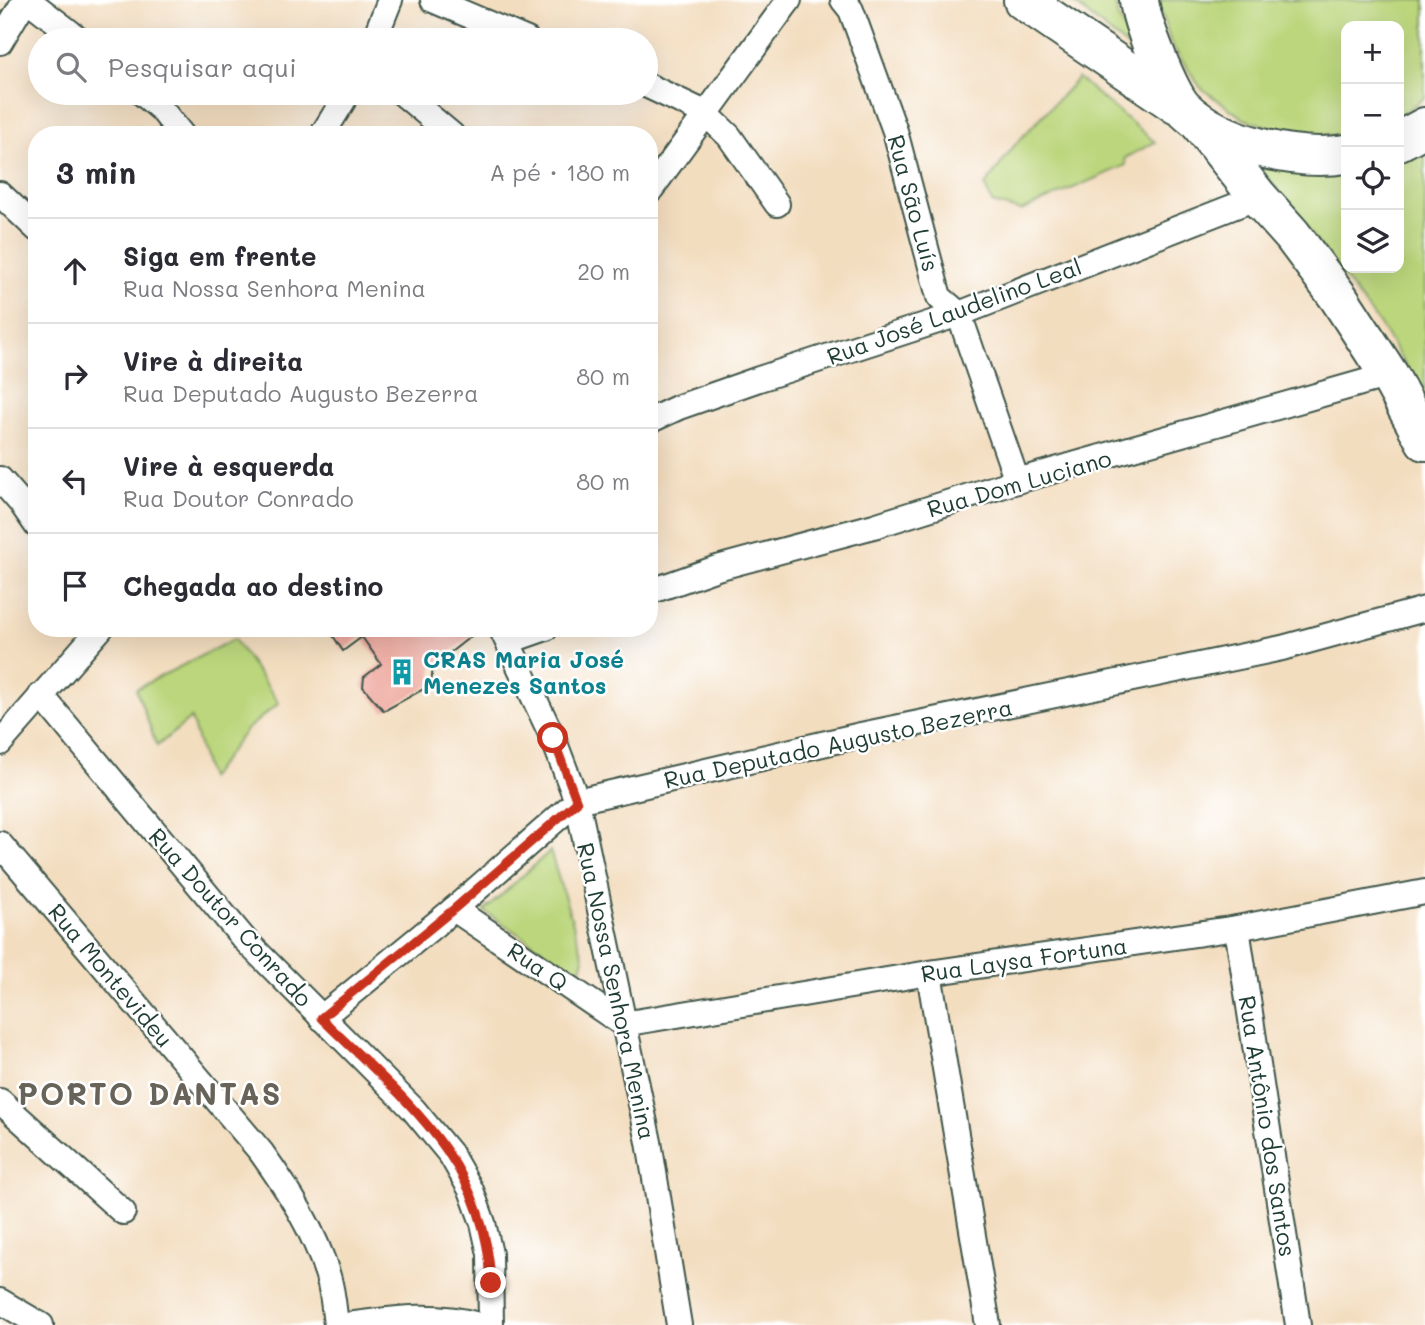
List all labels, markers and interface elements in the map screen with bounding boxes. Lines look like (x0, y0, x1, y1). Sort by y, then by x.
map controls (1341, 21, 1404, 273)
button: + (1341, 21, 1404, 84)
search box (28, 28, 658, 105)
icon: search (52, 48, 90, 86)
text: Pesquisar aqui (108, 50, 297, 84)
button: − (1341, 84, 1404, 147)
street label: Rua São Luís (881, 131, 947, 275)
button: locate (1341, 147, 1404, 210)
text: 3 min (56, 152, 136, 192)
text: A pé · 180 m (489, 157, 630, 187)
button: layers (1341, 210, 1404, 273)
text: Siga em frente (123, 239, 317, 273)
street label: Rua José Laudelino Leal (823, 251, 1085, 371)
icon: ahead (56, 252, 94, 290)
text: 20 m (577, 256, 630, 286)
text: Rua Nossa Senhora Menina (123, 273, 426, 303)
text: Vire à direita (123, 344, 303, 378)
icon: right (56, 357, 94, 395)
text: 80 m (576, 361, 630, 391)
text: Rua Deputado Augusto Bezerra (123, 378, 479, 408)
street label: Rua Dom Luciano (923, 442, 1115, 524)
text: Vire à esquerda (123, 449, 334, 483)
icon: left (56, 462, 94, 500)
text: 80 m (576, 466, 630, 496)
text: Rua Doutor Conrado (123, 483, 354, 513)
icon: arrive (56, 567, 94, 605)
text: Chegada ao destino (123, 569, 383, 603)
place label: CRAS Maria José Menezes Santos (423, 644, 624, 700)
building icon: CRAS Maria José Menezes Santos (387, 657, 417, 687)
street label: Rua Deputado Augusto Bezerra (661, 691, 1015, 795)
route start (537, 722, 568, 753)
street label: Rua Doutor Conrado (143, 821, 319, 1013)
street label: Rua Nossa Senhora Menina (571, 840, 663, 1142)
street label: Rua Montevideu (42, 897, 180, 1053)
street label: Rua Laysa Fortuna (919, 930, 1129, 988)
street label: Rua Q (502, 935, 574, 997)
street label: Rua Antônio dos Santos (1233, 993, 1303, 1259)
district label: PORTO DANTAS (17, 1073, 283, 1113)
route end (475, 1267, 506, 1298)

